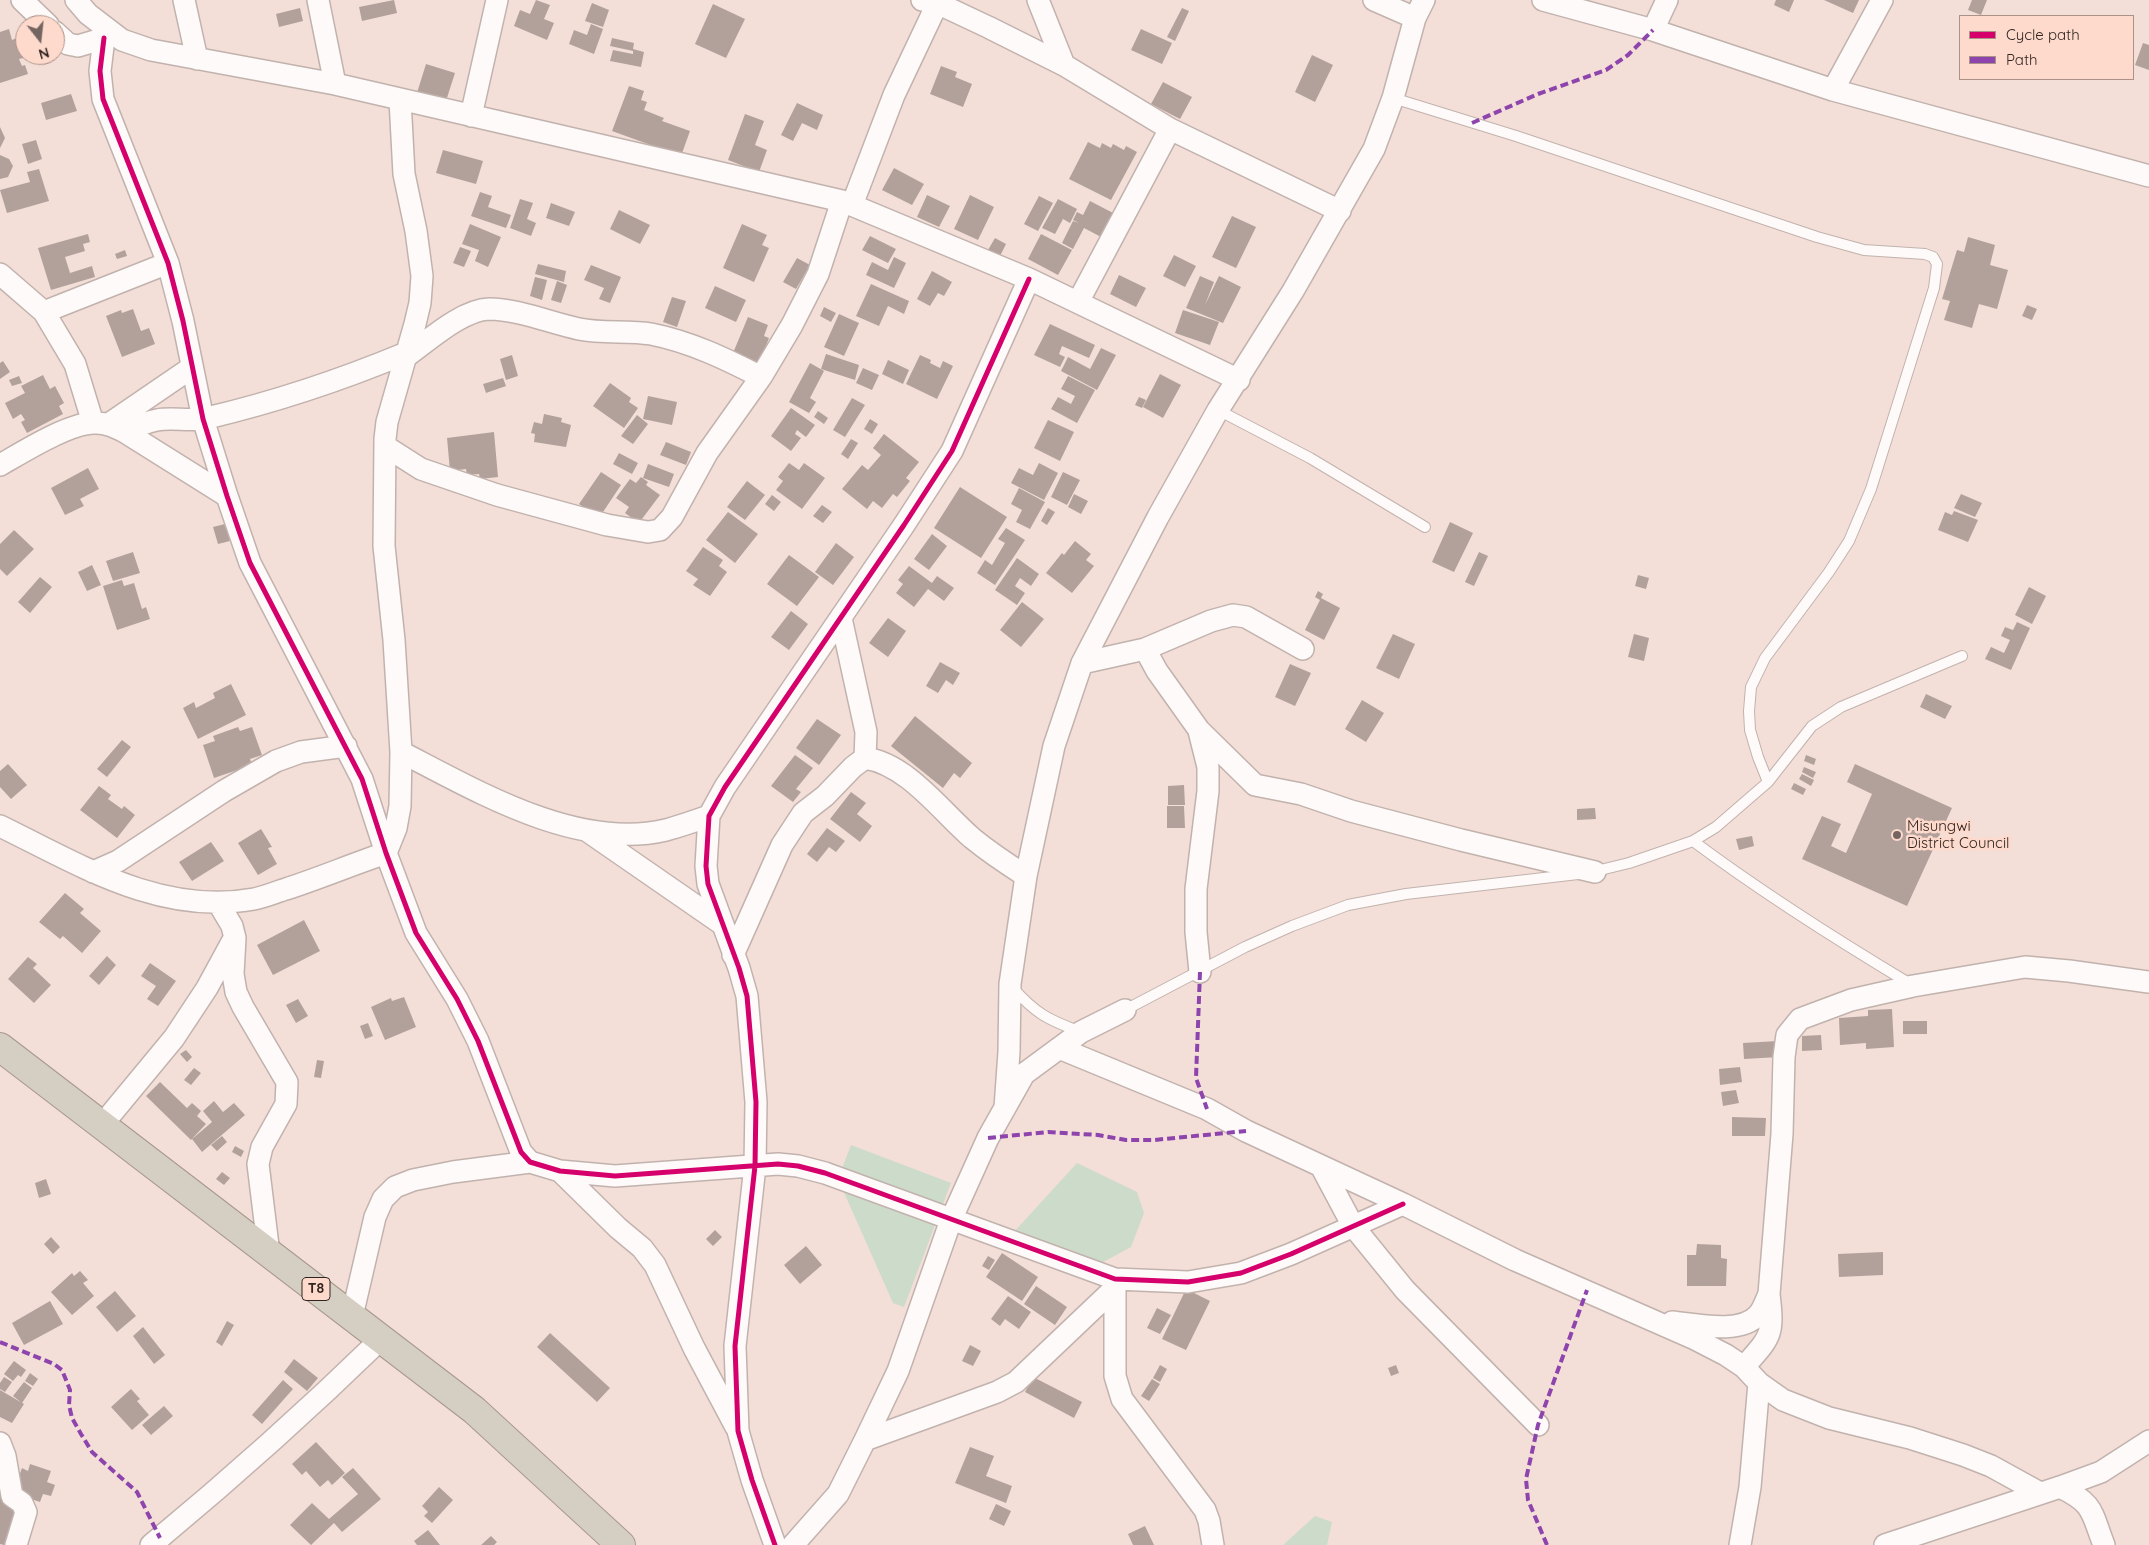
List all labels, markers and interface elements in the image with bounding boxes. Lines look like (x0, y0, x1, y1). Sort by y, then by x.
north arrow (15, 15, 65, 65)
legend (1959, 15, 2134, 80)
text: Cycle path (2006, 25, 2080, 44)
text: N (36, 43, 51, 64)
text: Path (2006, 50, 2038, 69)
place label: Misungwi District Council (1907, 817, 2010, 852)
marker: Misungwi District Council (1891, 829, 1903, 841)
road number: T8 (302, 1278, 330, 1300)

